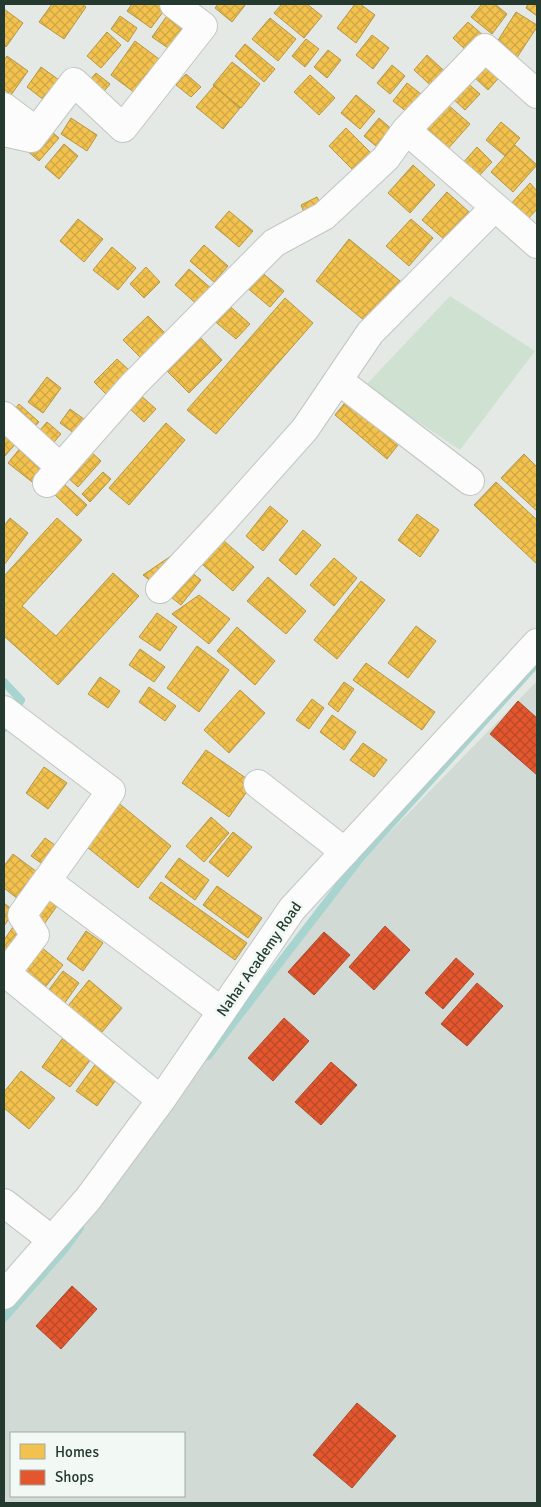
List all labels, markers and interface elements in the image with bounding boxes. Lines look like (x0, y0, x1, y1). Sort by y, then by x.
street label: Nahar Academy Road (213, 898, 305, 1020)
legend (10, 1432, 185, 1497)
text: Homes (55, 1443, 99, 1461)
text: Shops (55, 1468, 94, 1486)

